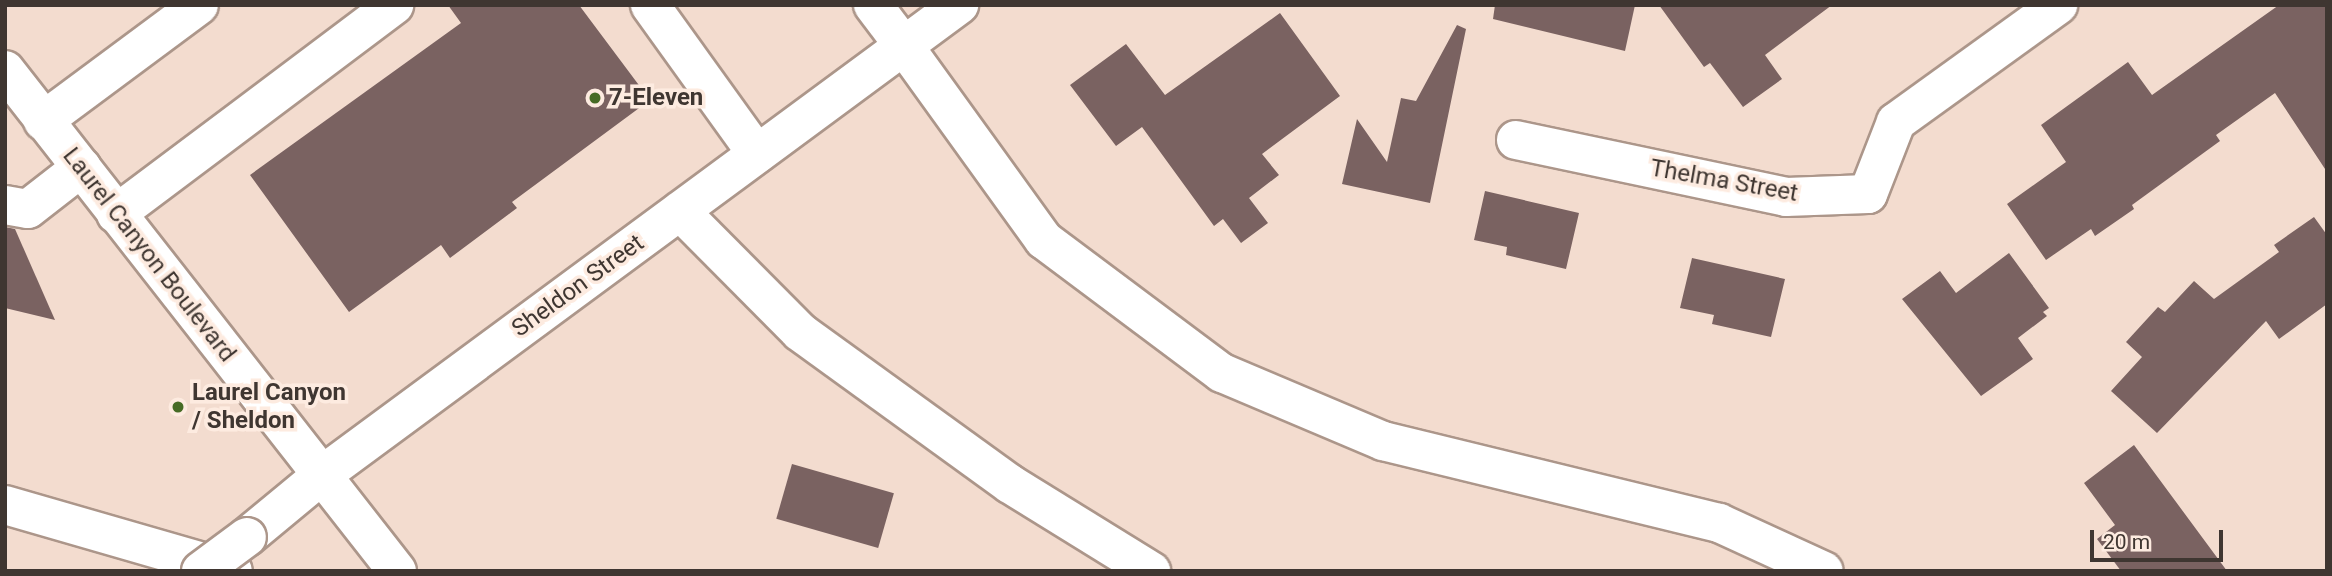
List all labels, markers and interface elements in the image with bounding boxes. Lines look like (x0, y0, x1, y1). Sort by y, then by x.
place label: 7-Eleven (609, 84, 703, 112)
marker: 7-Eleven (587, 90, 603, 106)
street label: Laurel Canyon Boulevard (56, 142, 242, 368)
street label: Thelma Street (1648, 154, 1800, 208)
street label: Sheldon Street (507, 229, 649, 343)
place label: Laurel Canyon / Sheldon (192, 379, 346, 435)
marker: Laurel Canyon / Sheldon (170, 399, 186, 415)
scale bar (2094, 516, 2227, 560)
text: 20 m (2103, 530, 2150, 554)

